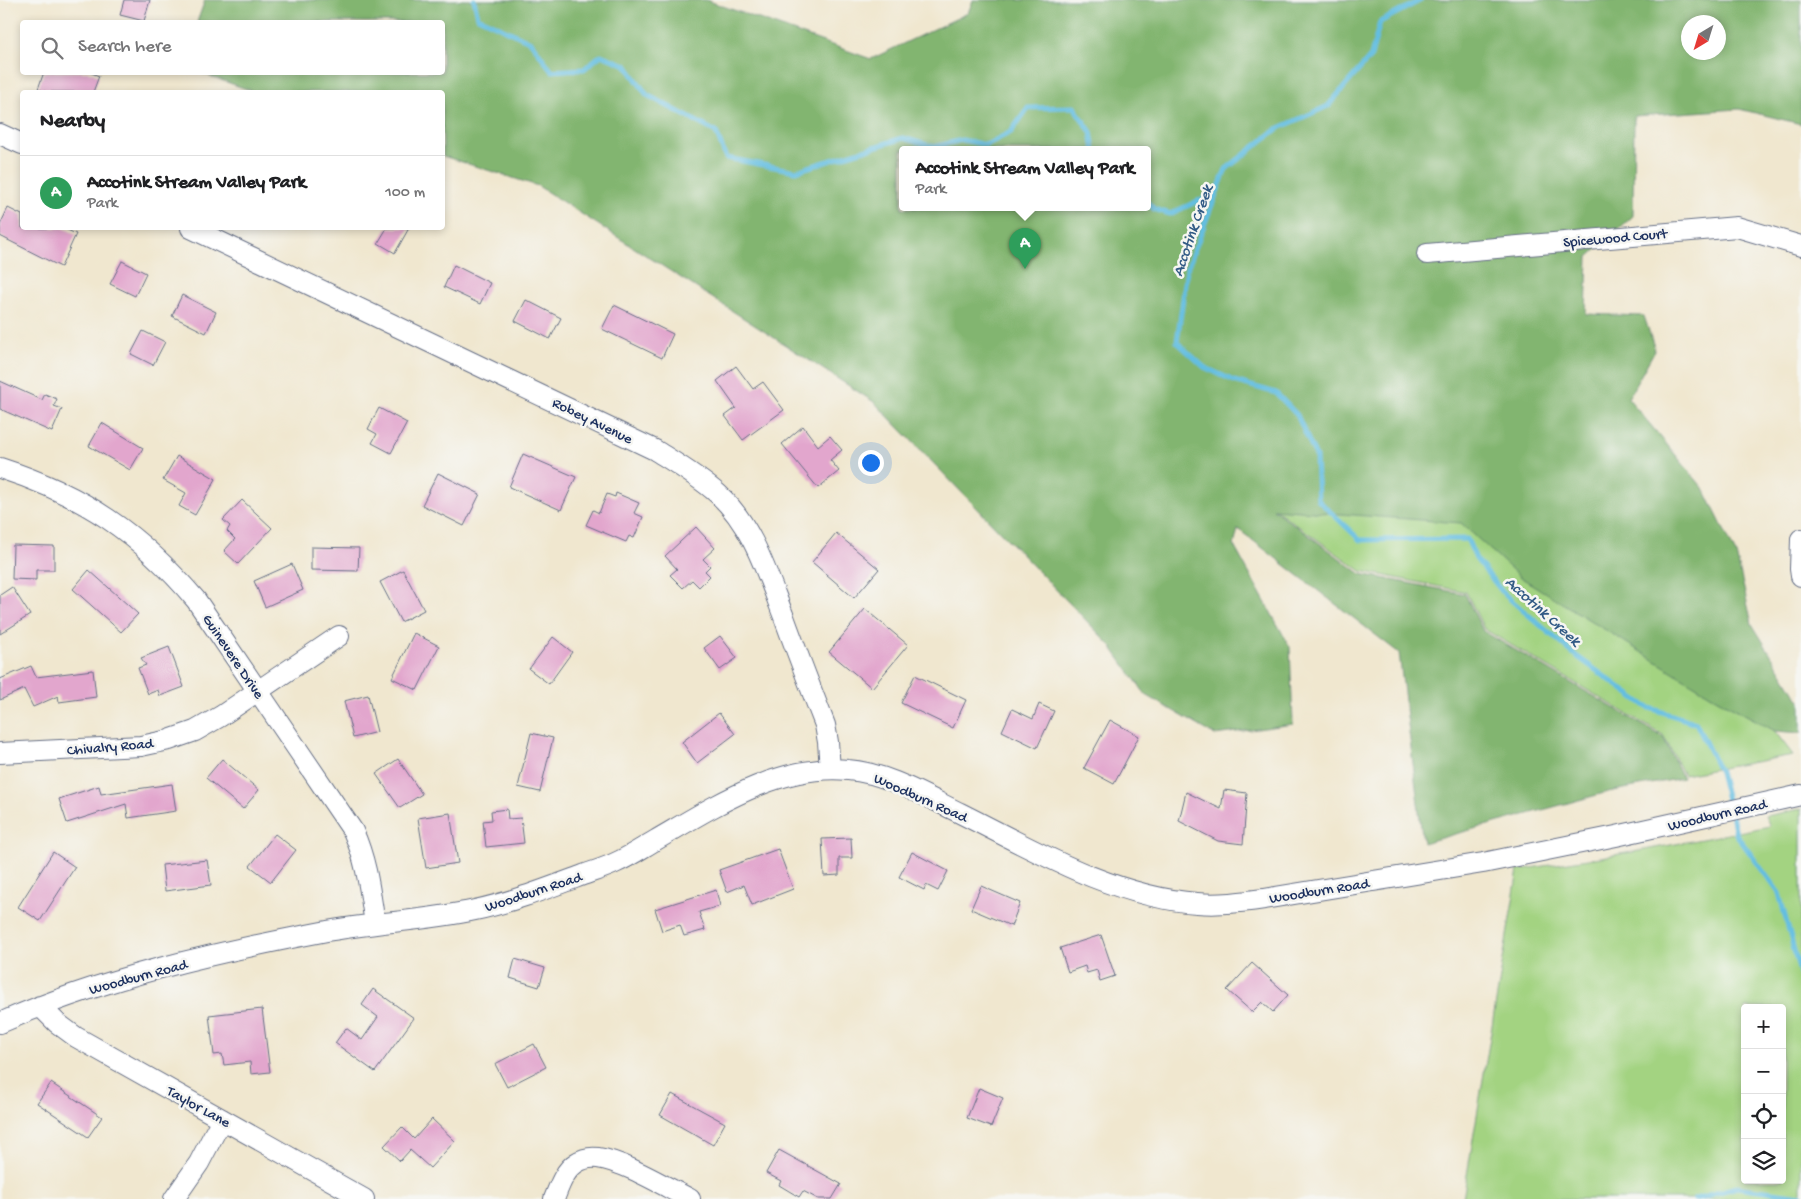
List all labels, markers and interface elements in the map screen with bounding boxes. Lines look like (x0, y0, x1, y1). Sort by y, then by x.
north arrow (1681, 15, 1726, 60)
search box (20, 20, 445, 75)
icon: search (38, 34, 66, 62)
text: Search here (78, 36, 172, 59)
text: Nearby (40, 110, 105, 135)
popup (899, 146, 1151, 211)
text: Accotink Stream Valley Park (916, 158, 1134, 181)
text: Accotink Stream Valley Park (87, 172, 306, 195)
text: Park (916, 181, 946, 200)
water label: Accotink Creek (1170, 181, 1219, 279)
text: A (51, 184, 61, 203)
text: 100 m (385, 184, 425, 203)
text: Park (87, 195, 118, 214)
street label: Spicewood Court (1562, 225, 1670, 253)
pin: A (1009, 228, 1041, 269)
street label: Robey Avenue (549, 395, 636, 449)
your location (858, 450, 884, 476)
water label: Accotink Creek (1500, 574, 1585, 653)
street label: Guinevere Drive (197, 611, 267, 703)
street label: Chivalry Road (66, 735, 155, 761)
street label: Woodburn Road (870, 770, 971, 828)
street label: Woodburn Road (1666, 796, 1770, 836)
street label: Woodburn Road (483, 868, 585, 917)
street label: Woodburn Road (1268, 875, 1372, 909)
street label: Woodburn Road (87, 956, 191, 1000)
map controls (1741, 1004, 1786, 1184)
button: + (1741, 1004, 1786, 1049)
button: − (1741, 1049, 1786, 1094)
street label: Taylor Lane (162, 1082, 233, 1133)
button: locate (1741, 1094, 1786, 1139)
button: layers (1741, 1139, 1786, 1184)

